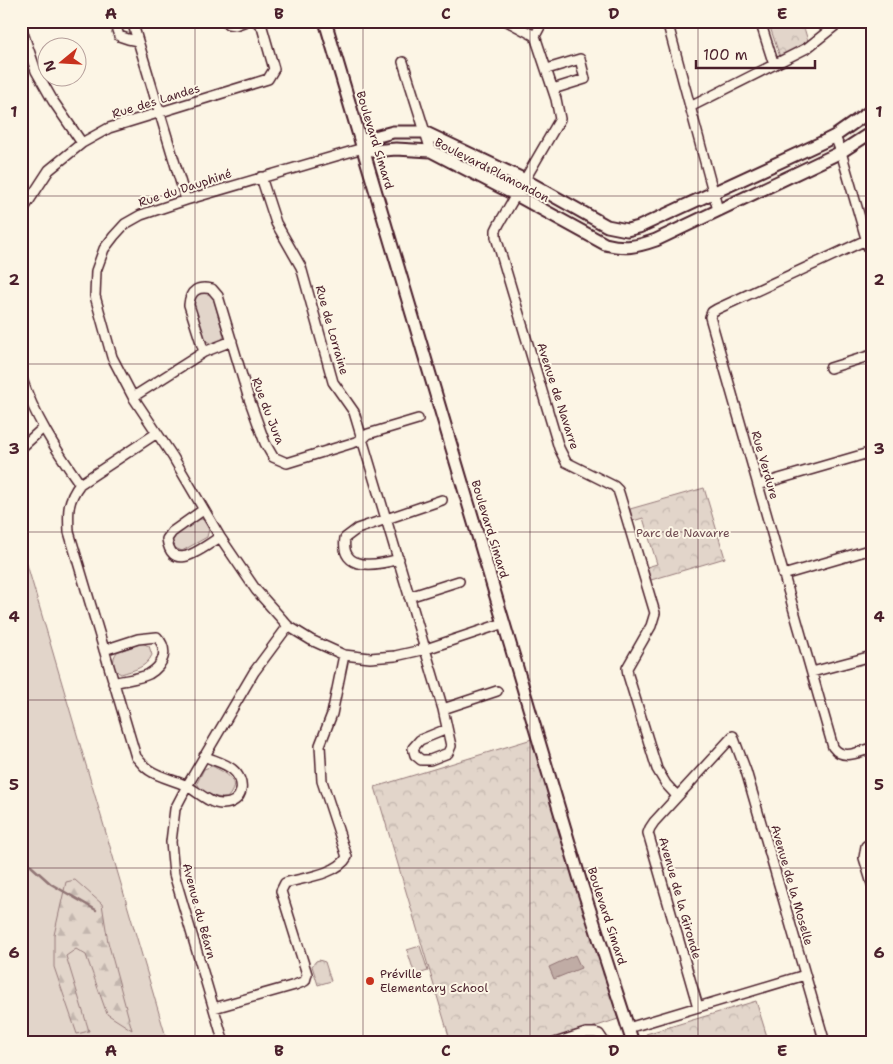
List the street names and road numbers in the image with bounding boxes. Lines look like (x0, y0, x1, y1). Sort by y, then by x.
street label: Rue des Landes (110, 80, 202, 122)
street label: Boulevard Simard (352, 89, 398, 191)
street label: Boulevard Plamondon (432, 134, 552, 206)
street label: Rue du Dauphiné (136, 165, 234, 211)
street label: Rue de Lorraine (312, 283, 352, 377)
street label: Avenue de Navarre (533, 341, 583, 452)
street label: Rue du Jura (248, 375, 288, 447)
street label: Rue Verdure (748, 429, 782, 501)
street label: Boulevard Simard (467, 478, 513, 580)
street label: Avenue de la Moselle (767, 823, 817, 947)
street label: Avenue de la Gironde (655, 835, 705, 961)
street label: Avenue du Béarn (179, 861, 219, 961)
street label: Boulevard Simard (584, 865, 630, 967)

